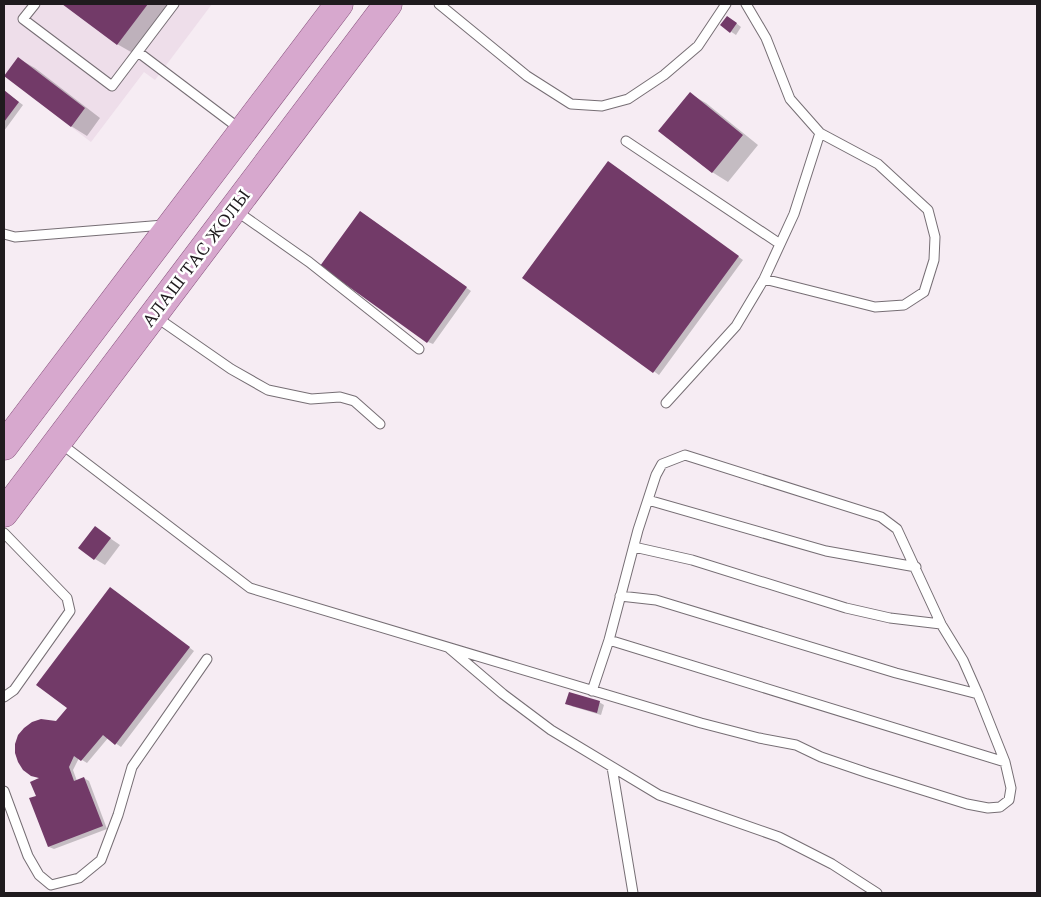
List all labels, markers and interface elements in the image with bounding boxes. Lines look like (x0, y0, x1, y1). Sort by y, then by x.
street label: АЛАШ ТАС ЖОЛЫ (135, 183, 258, 333)

